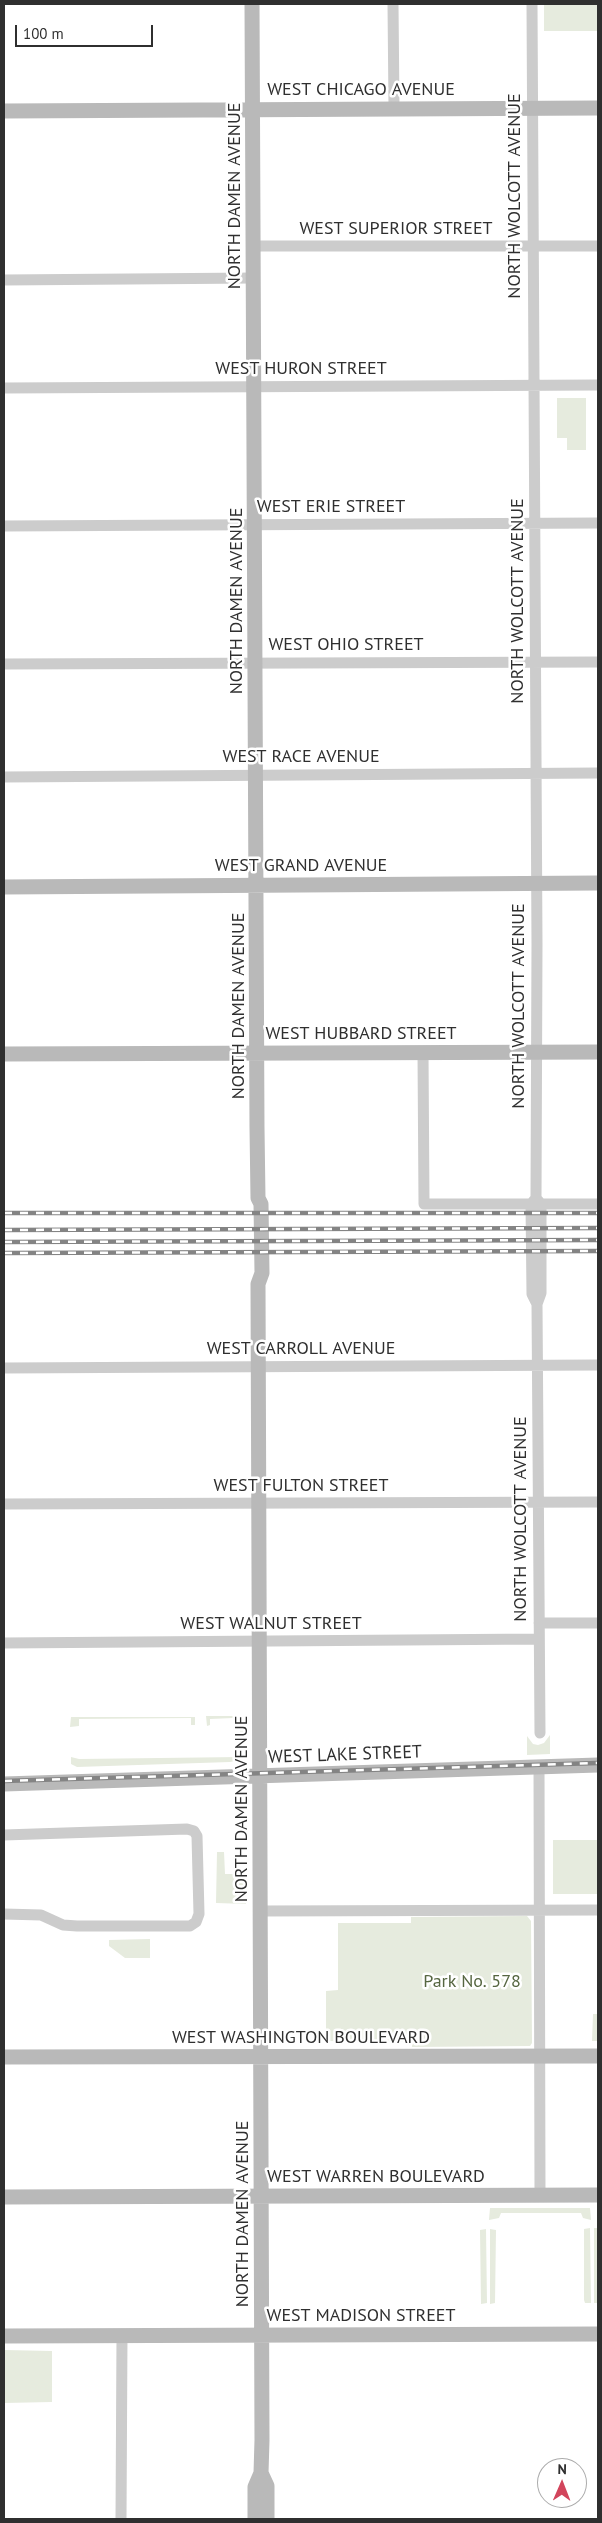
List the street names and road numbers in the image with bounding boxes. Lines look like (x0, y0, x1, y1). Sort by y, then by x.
street label: WEST CHICAGO AVENUE (267, 79, 455, 101)
street label: NORTH WOLCOTT AVENUE (504, 93, 526, 299)
street label: NORTH DAMEN AVENUE (224, 103, 246, 289)
street label: WEST SUPERIOR STREET (299, 218, 493, 240)
street label: WEST HURON STREET (215, 358, 387, 380)
street label: WEST ERIE STREET (257, 496, 405, 518)
street label: NORTH WOLCOTT AVENUE (507, 498, 529, 704)
street label: NORTH DAMEN AVENUE (226, 508, 248, 694)
street label: WEST OHIO STREET (268, 634, 424, 656)
street label: WEST RACE AVENUE (222, 746, 380, 768)
street label: WEST GRAND AVENUE (215, 855, 387, 877)
street label: NORTH WOLCOTT AVENUE (508, 903, 530, 1109)
street label: NORTH DAMEN AVENUE (228, 913, 250, 1099)
street label: WEST HUBBARD STREET (265, 1023, 457, 1045)
street label: WEST CARROLL AVENUE (207, 1338, 395, 1360)
street label: NORTH WOLCOTT AVENUE (510, 1416, 532, 1622)
street label: WEST FULTON STREET (214, 1475, 388, 1497)
street label: WEST WALNUT STREET (180, 1613, 362, 1635)
street label: NORTH DAMEN AVENUE (231, 1716, 253, 1902)
street label: WEST LAKE STREET (268, 1742, 422, 1768)
street label: WEST WASHINGTON BOULEVARD (172, 2027, 430, 2049)
street label: NORTH DAMEN AVENUE (232, 2121, 254, 2307)
street label: WEST WARREN BOULEVARD (267, 2166, 485, 2188)
street label: WEST MADISON STREET (266, 2305, 456, 2327)

